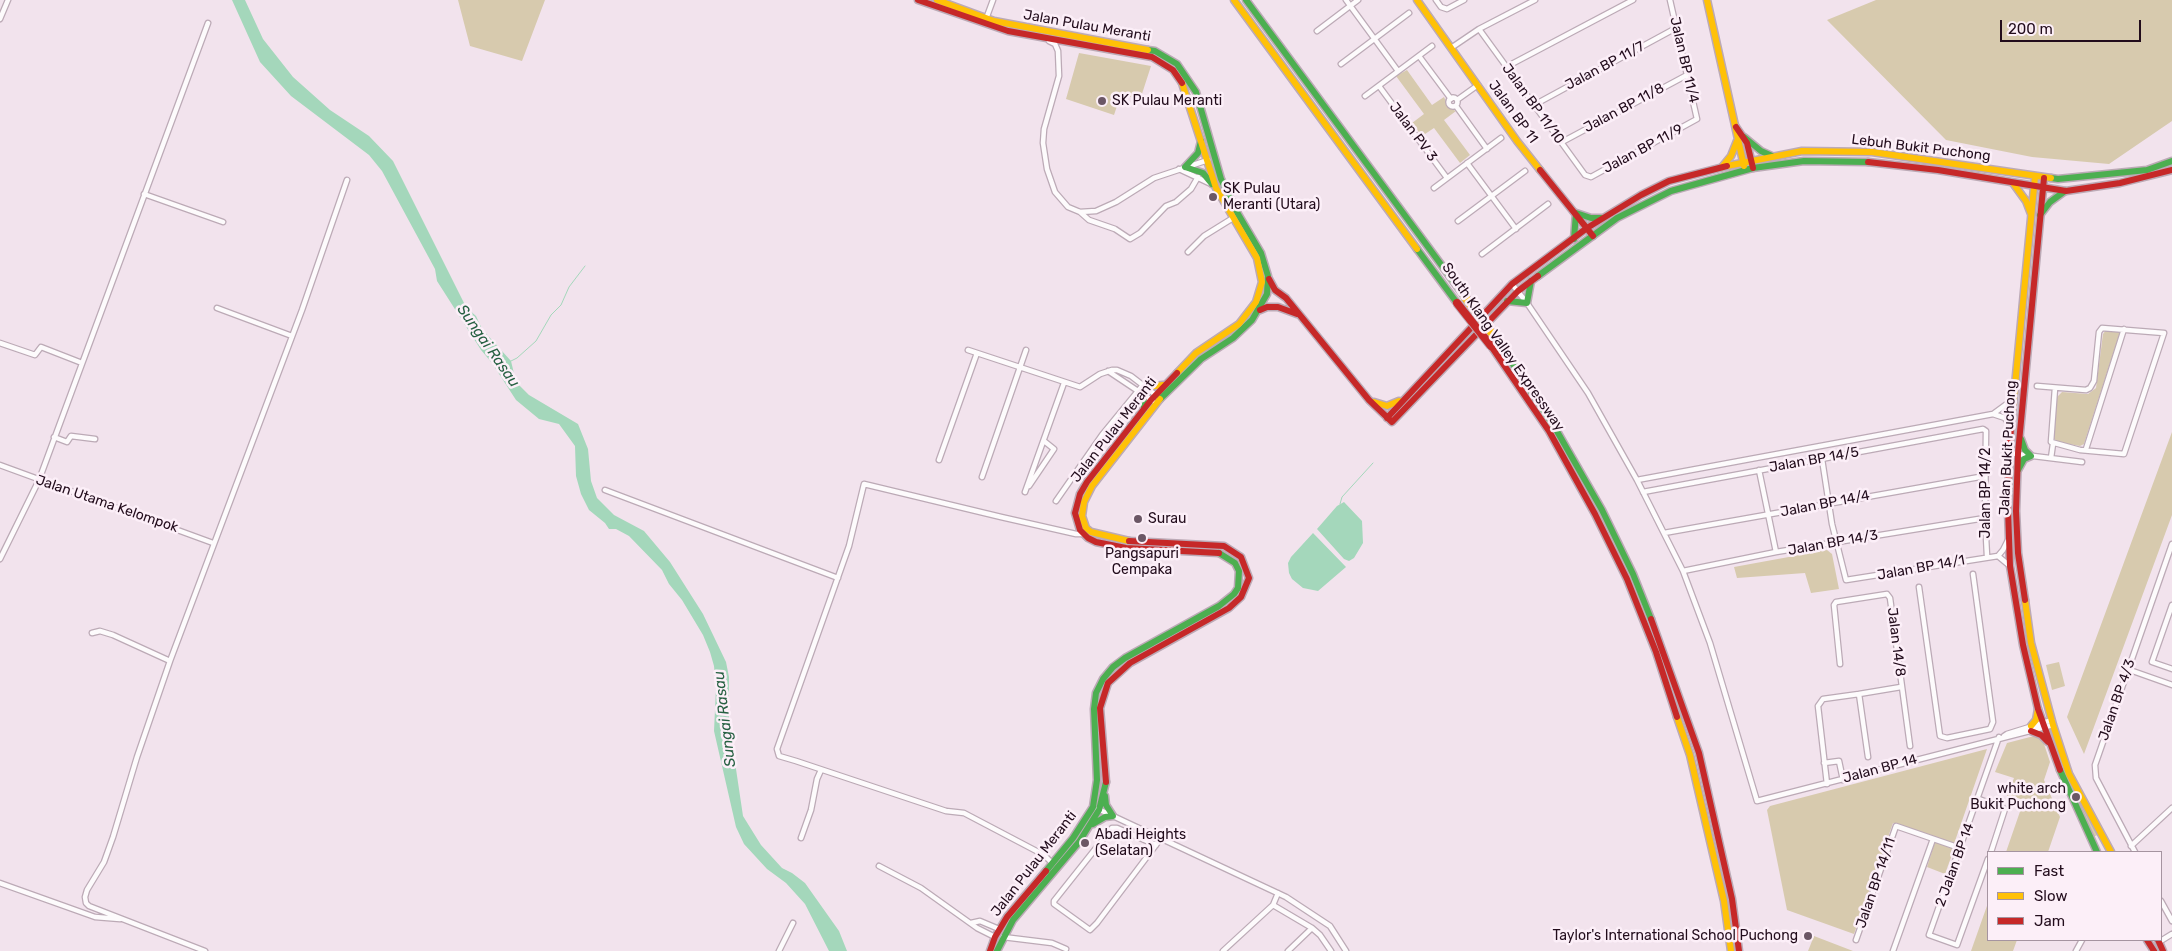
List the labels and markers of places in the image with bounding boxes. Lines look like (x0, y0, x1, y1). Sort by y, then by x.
place label: SK Pulau Meranti (1112, 93, 1222, 109)
marker: SK Pulau Meranti (1096, 95, 1108, 107)
place label: SK Pulau Meranti (Utara) (1223, 181, 1320, 213)
marker: SK Pulau Meranti (Utara) (1207, 191, 1219, 203)
place label: Surau (1148, 511, 1186, 527)
marker: Surau (1132, 513, 1144, 525)
marker: Pangsapuri Cempaka (1136, 532, 1148, 544)
place label: Pangsapuri Cempaka (1105, 546, 1179, 578)
place label: white arch Bukit Puchong (1970, 781, 2066, 814)
marker: white arch Bukit Puchong (2070, 791, 2082, 803)
place label: Abadi Heights (Selatan) (1095, 827, 1186, 860)
marker: Abadi Heights (Selatan) (1079, 837, 1091, 849)
place label: Taylor's International School Puchong (1552, 928, 1798, 944)
marker: Taylor's International School Puchong (1802, 930, 1814, 942)

